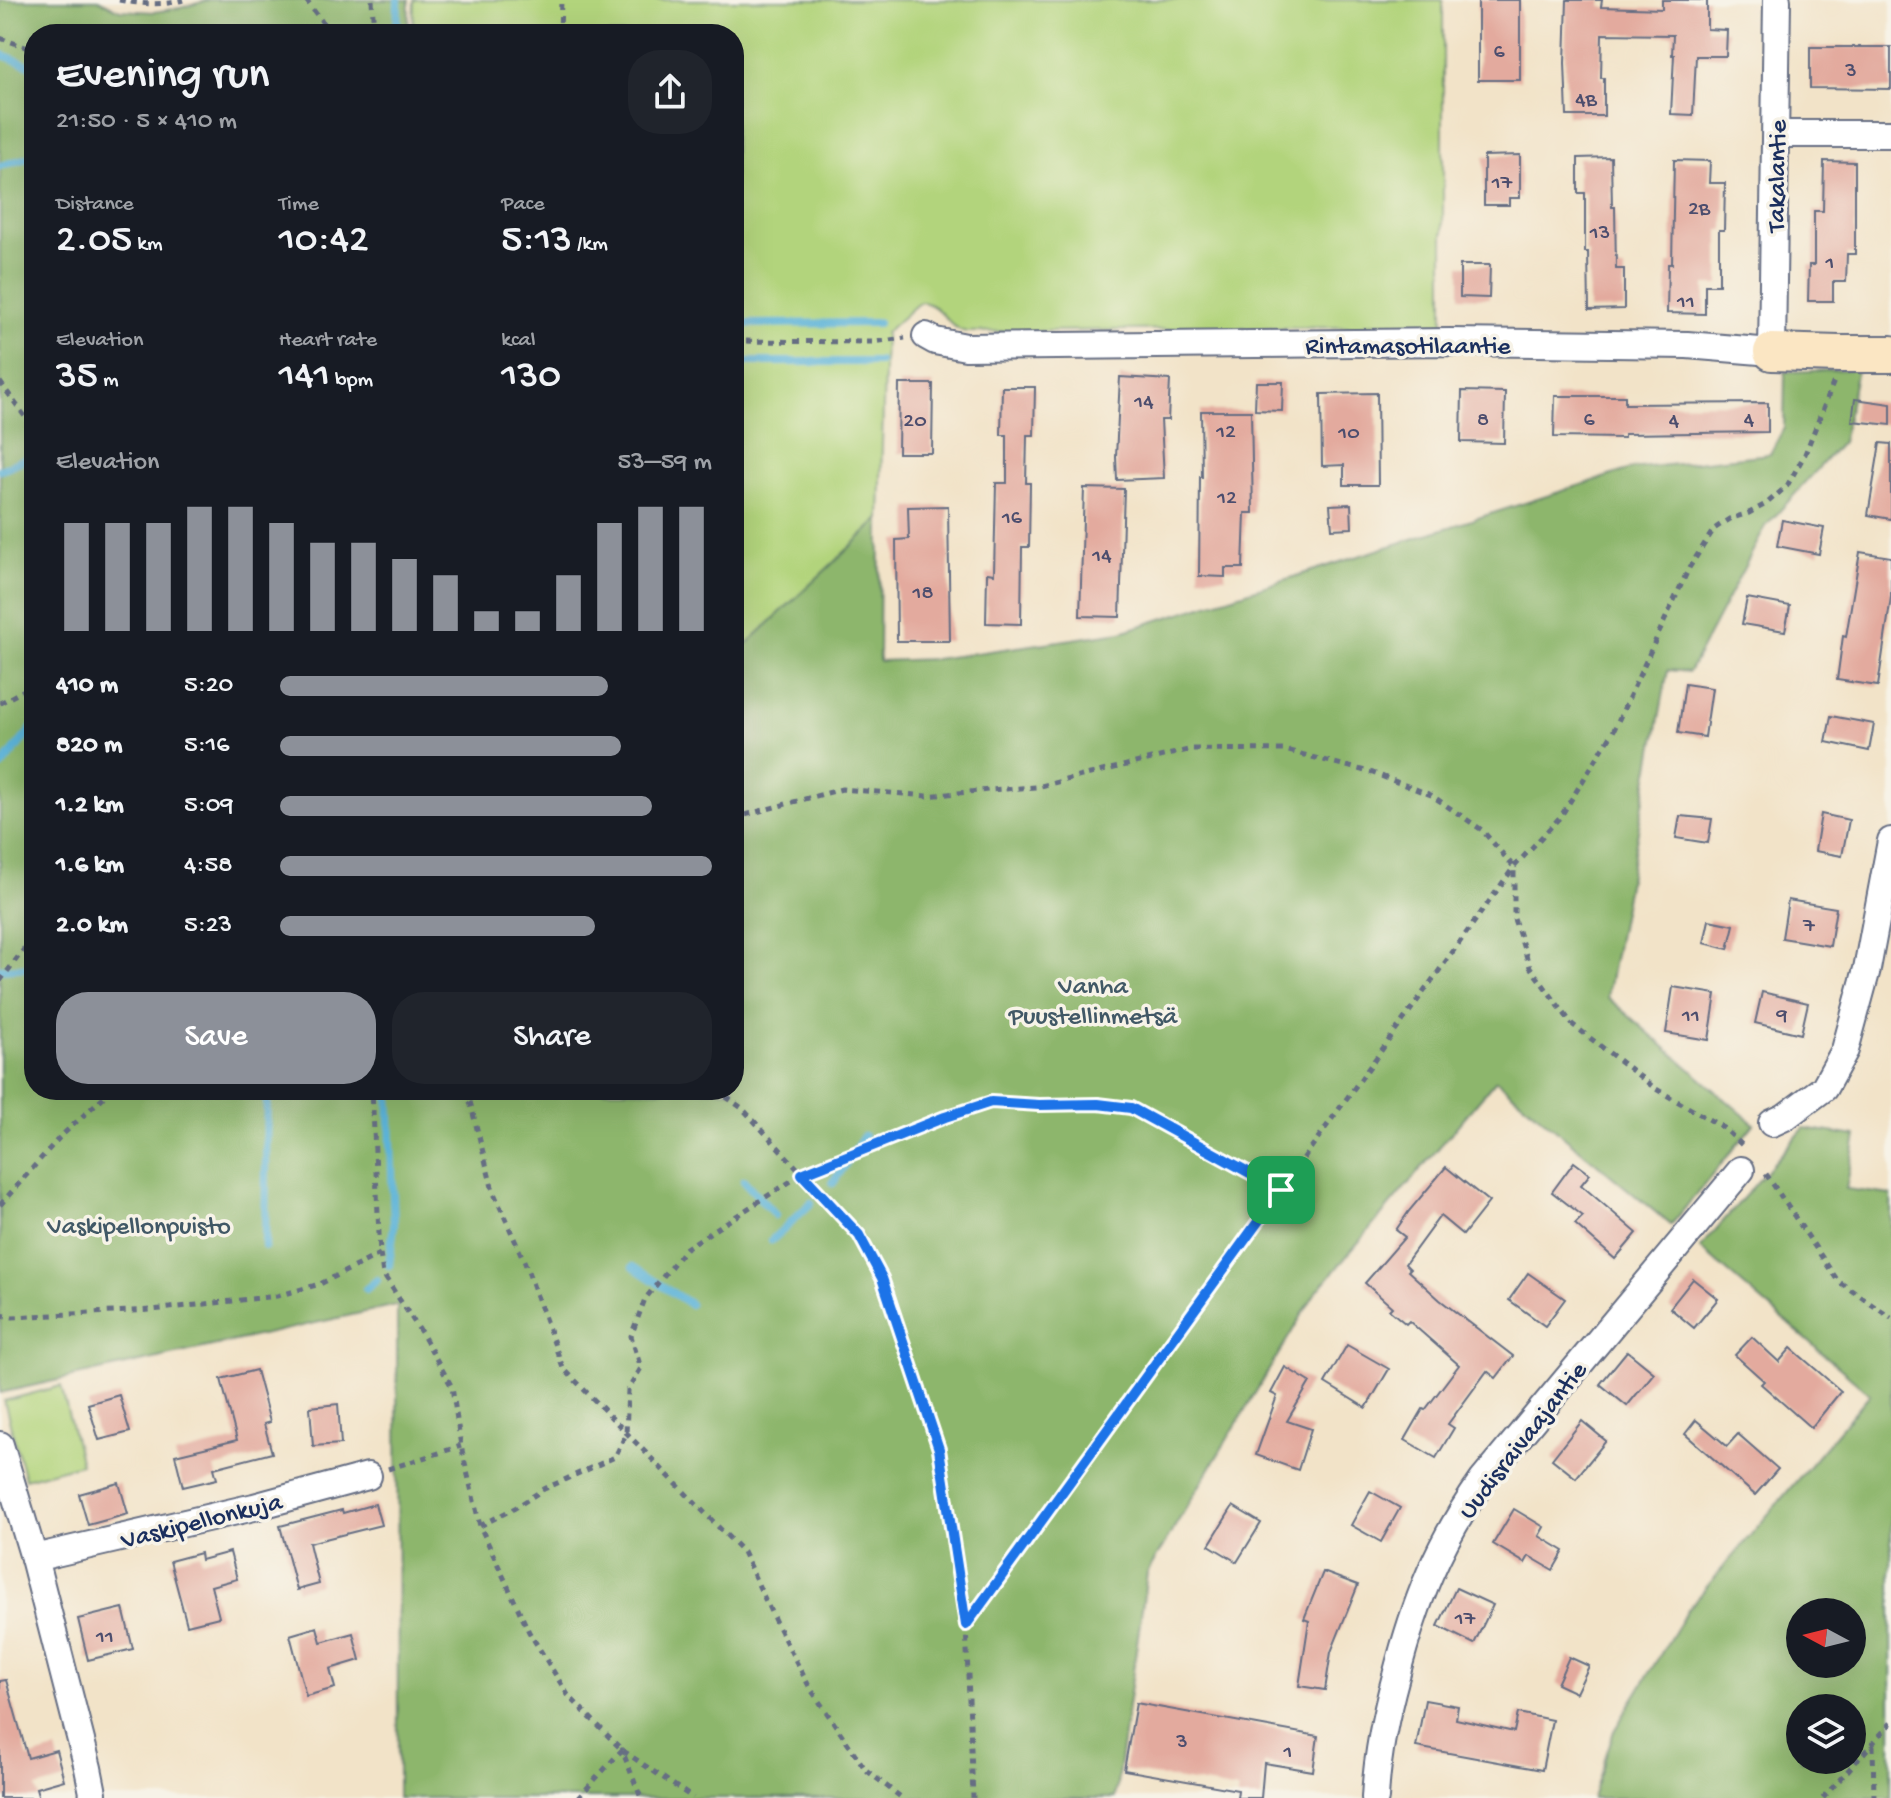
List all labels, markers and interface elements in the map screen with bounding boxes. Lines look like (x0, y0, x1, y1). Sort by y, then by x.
house number: 6 (1493, 40, 1505, 66)
button: share (628, 50, 712, 134)
text: Evening run (56, 51, 269, 103)
house number: 3 (1844, 59, 1857, 85)
house number: 4B (1575, 88, 1598, 114)
text: 21:50 · 5 × 410 m (56, 107, 237, 138)
street label: Takalantie (1763, 119, 1796, 235)
house number: 17 (1491, 171, 1513, 197)
text: Distance (56, 192, 134, 218)
text: Time (279, 192, 319, 218)
text: Pace (501, 192, 545, 218)
house number: 2B (1688, 197, 1711, 223)
text: 2.05 (56, 218, 132, 265)
text: 10:42 (279, 218, 369, 265)
text: 5:13 (501, 218, 572, 265)
house number: 13 (1589, 221, 1610, 247)
text: km (132, 232, 163, 258)
text: /km (572, 232, 608, 258)
house number: 1 (1825, 251, 1834, 277)
house number: 11 (1676, 290, 1695, 316)
text: Elevation (56, 328, 143, 354)
text: Heart rate (279, 328, 377, 354)
text: kcal (501, 328, 536, 354)
street label: Rintamasotilaantie (1305, 333, 1511, 364)
text: 35 (56, 354, 98, 401)
text: 141 (279, 354, 330, 401)
text: 130 (501, 354, 561, 401)
text: m (98, 368, 119, 394)
text: bpm (330, 368, 373, 394)
house number: 14 (1133, 390, 1154, 416)
house number: 8 (1477, 408, 1489, 434)
house number: 6 (1583, 408, 1595, 434)
house number: 4 (1744, 408, 1755, 434)
house number: 20 (903, 409, 927, 435)
house number: 4 (1669, 409, 1680, 435)
house number: 12 (1215, 420, 1236, 446)
house number: 10 (1337, 421, 1360, 447)
text: Elevation (56, 448, 159, 479)
text: 53–59 m (618, 448, 712, 479)
house number: 12 (1216, 486, 1237, 512)
house number: 16 (1001, 506, 1023, 532)
house number: 14 (1091, 544, 1112, 570)
house number: 18 (912, 581, 933, 607)
text: 410 m (56, 671, 118, 702)
text: 5:20 (184, 671, 233, 702)
text: 820 m (56, 731, 122, 762)
text: 5:16 (184, 731, 230, 762)
text: 1.2 km (56, 791, 124, 822)
text: 5:09 (184, 791, 234, 822)
text: 1.6 km (56, 851, 124, 882)
text: 4:58 (184, 851, 232, 882)
text: 2.0 km (56, 911, 128, 942)
text: 5:23 (184, 911, 232, 942)
house number: 7 (1802, 914, 1815, 940)
park label: Vanha Puustellinmetsä (1008, 973, 1179, 1034)
button: Save (56, 992, 376, 1084)
button: Share (392, 992, 712, 1084)
house number: 11 (1681, 1004, 1700, 1030)
house number: 9 (1775, 1004, 1788, 1030)
pin (1247, 1156, 1315, 1224)
icon: arrive (1259, 1168, 1303, 1212)
park label: Vaskipellonpuisto (46, 1213, 231, 1244)
street label: Uudisraivaajantie (1453, 1356, 1596, 1527)
street label: Vaskipellonkuja (117, 1488, 287, 1559)
north arrow (1786, 1598, 1866, 1678)
map controls (1786, 1598, 1866, 1774)
house number: 17 (1454, 1607, 1476, 1633)
house number: 11 (95, 1625, 114, 1651)
button: layers (1786, 1694, 1866, 1774)
house number: 3 (1175, 1730, 1188, 1756)
house number: 1 (1283, 1740, 1292, 1766)

